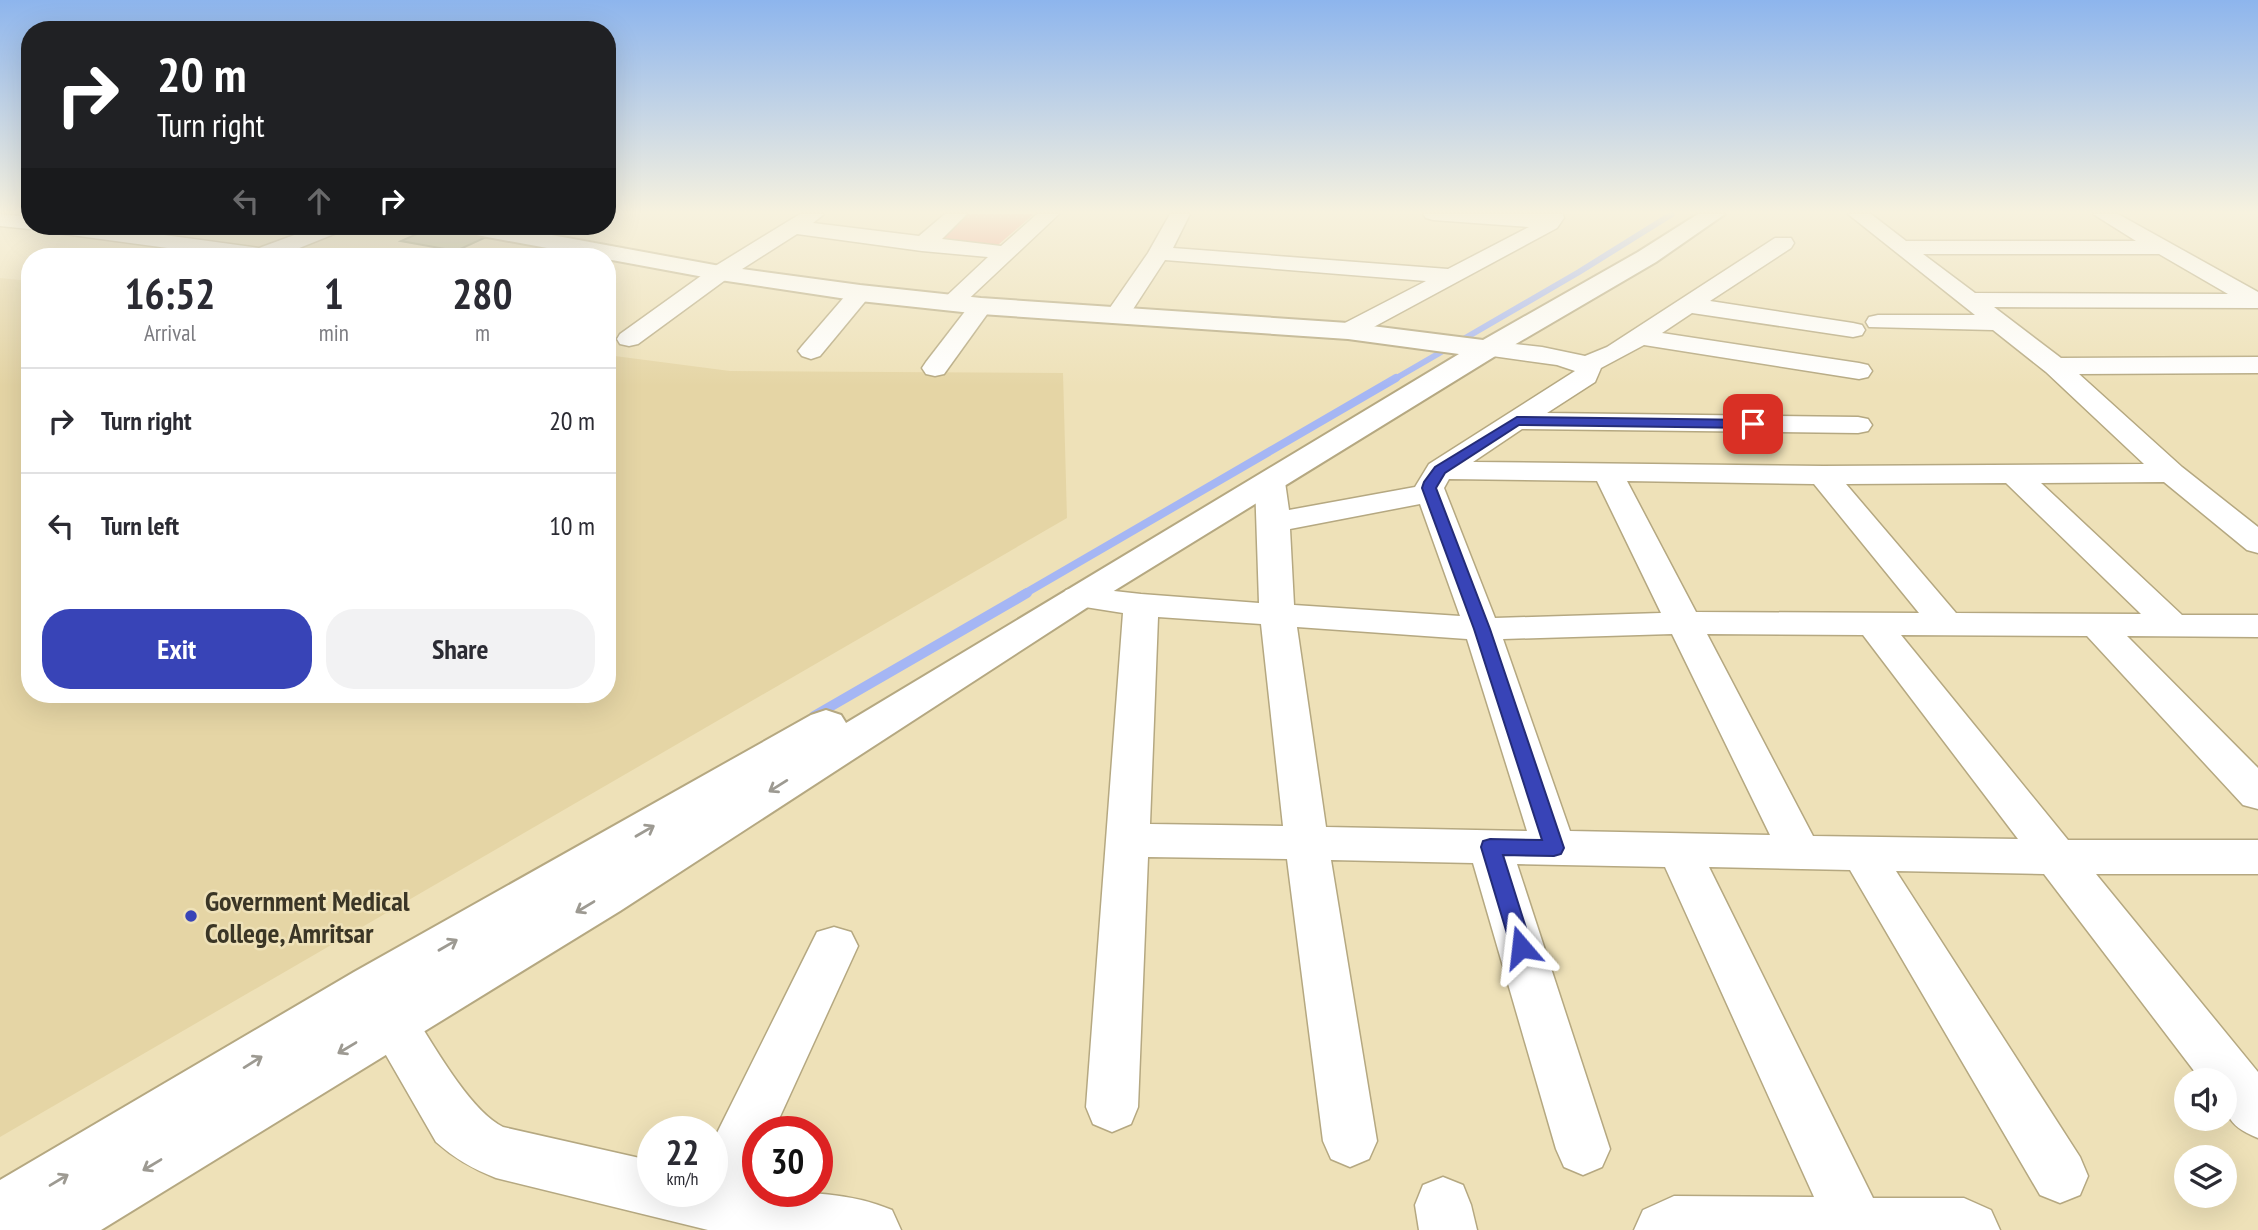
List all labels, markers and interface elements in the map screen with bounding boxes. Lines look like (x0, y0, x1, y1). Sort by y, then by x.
text: 20 m (157, 42, 246, 106)
icon: right (42, 49, 133, 140)
text: Turn right (157, 104, 265, 146)
icon: left (227, 182, 265, 220)
icon: ahead (300, 182, 338, 220)
icon: right (373, 182, 411, 220)
text: 16:52 (124, 266, 215, 321)
text: 1 (324, 266, 344, 321)
text: 280 (452, 266, 513, 321)
text: Arrival (144, 318, 196, 347)
text: min (319, 318, 349, 347)
text: m (475, 318, 490, 347)
pin (1723, 394, 1783, 454)
icon: right (42, 402, 80, 440)
text: Turn right (101, 404, 192, 437)
text: 20 m (549, 404, 595, 437)
icon: arrive (1734, 405, 1772, 443)
icon: left (42, 507, 80, 545)
text: Turn left (101, 509, 179, 542)
text: 10 m (549, 509, 595, 542)
button: Exit (42, 609, 312, 689)
button: Share (326, 609, 595, 689)
one-way arrow (768, 779, 788, 793)
one-way arrow (634, 823, 654, 837)
place label: Government Medical College, Amritsar (205, 882, 410, 951)
one-way arrow (575, 900, 595, 914)
marker: Government Medical College, Amritsar (183, 908, 199, 924)
position arrow (1484, 910, 1558, 984)
one-way arrow (438, 937, 458, 951)
one-way arrow (338, 1041, 358, 1055)
one-way arrow (243, 1055, 263, 1069)
map controls (2174, 1068, 2237, 1208)
button: sound (2174, 1068, 2237, 1131)
speed limit sign: 30 (742, 1116, 833, 1207)
text: 22 (666, 1129, 699, 1175)
button: layers (2174, 1145, 2237, 1208)
one-way arrow (142, 1158, 162, 1172)
text: km/h (667, 1167, 698, 1190)
one-way arrow (48, 1173, 68, 1187)

